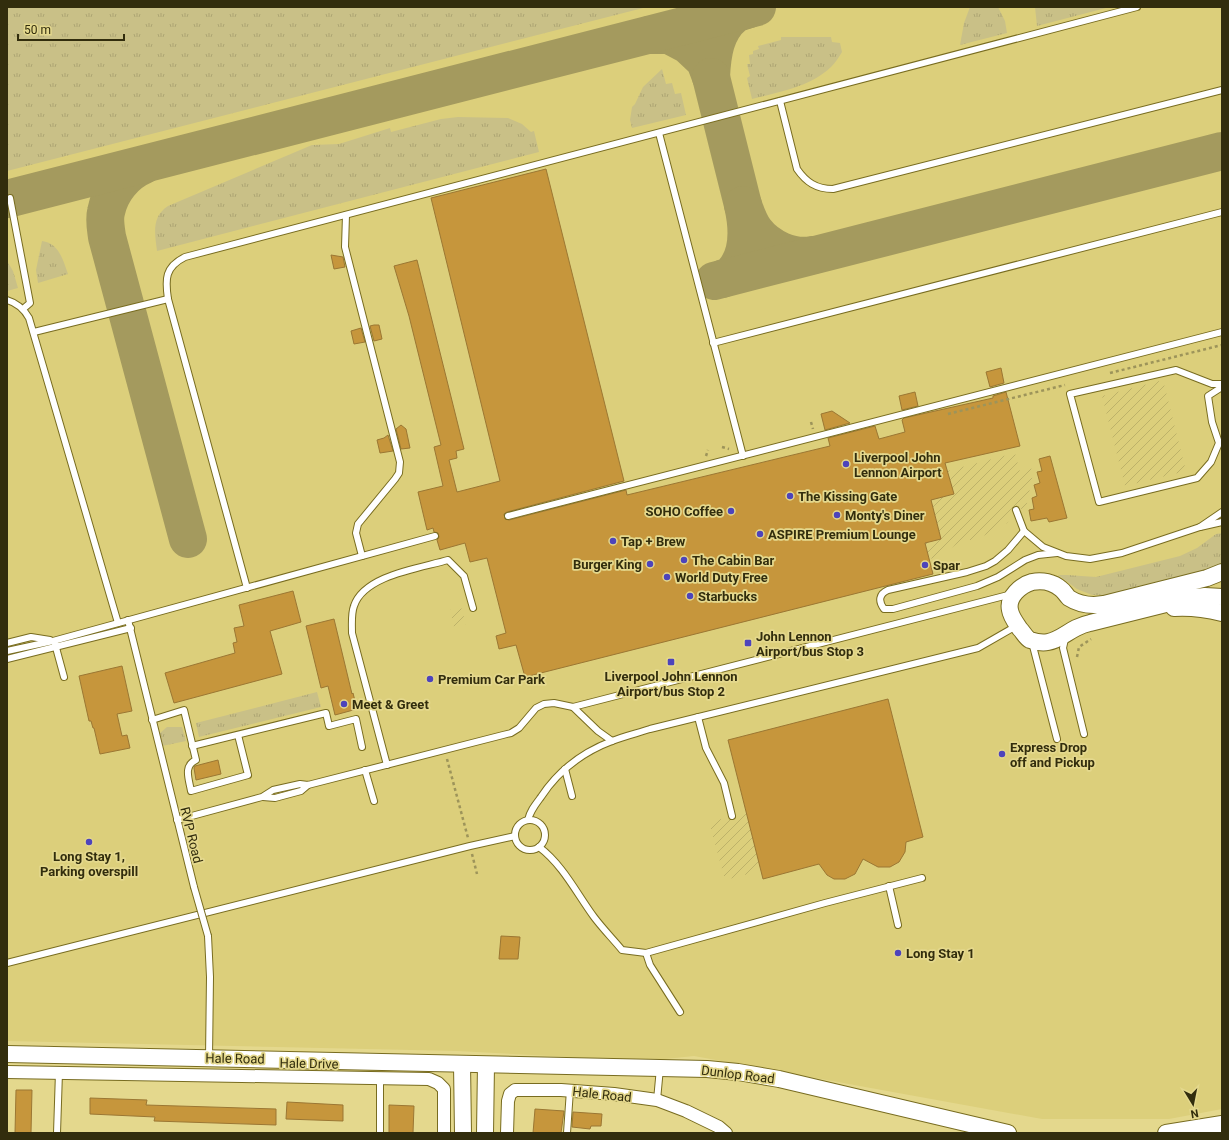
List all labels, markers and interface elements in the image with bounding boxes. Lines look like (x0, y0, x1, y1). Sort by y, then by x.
scale bar (18, 16, 124, 42)
text: 50 m (24, 23, 51, 37)
place label: Liverpool John Lennon Airport (854, 450, 942, 480)
marker: Liverpool John Lennon Airport (841, 459, 851, 469)
place label: The Kissing Gate (798, 489, 897, 504)
marker: The Kissing Gate (785, 491, 795, 501)
place label: SOHO Coffee (646, 504, 723, 519)
marker: SOHO Coffee (726, 506, 736, 516)
place label: Monty's Diner (845, 508, 925, 523)
marker: Monty's Diner (832, 510, 842, 520)
place label: ASPIRE Premium Lounge (768, 527, 916, 542)
marker: ASPIRE Premium Lounge (755, 529, 765, 539)
place label: Tap + Brew (621, 534, 686, 549)
marker: Tap + Brew (608, 536, 618, 546)
place label: The Cabin Bar (692, 553, 775, 568)
marker: The Cabin Bar (679, 555, 689, 565)
place label: Burger King (573, 557, 642, 572)
place label: Spar (933, 558, 960, 573)
marker: Burger King (645, 559, 655, 569)
marker: Spar (920, 560, 930, 570)
place label: World Duty Free (675, 570, 768, 585)
marker: World Duty Free (662, 572, 672, 582)
place label: Starbucks (698, 589, 757, 604)
marker: Starbucks (685, 591, 695, 601)
place label: John Lennon Airport/bus Stop 3 (756, 629, 864, 659)
marker: John Lennon Airport/bus Stop 3 (743, 638, 753, 648)
marker: Liverpool John Lennon Airport/bus Stop 2 (666, 657, 676, 667)
place label: Liverpool John Lennon Airport/bus Stop 2 (604, 669, 738, 699)
place label: Premium Car Park (438, 672, 546, 687)
marker: Premium Car Park (425, 674, 435, 684)
place label: Meet & Greet (352, 697, 429, 712)
marker: Meet & Greet (339, 699, 349, 709)
place label: Express Drop off and Pickup (1010, 740, 1095, 770)
marker: Express Drop off and Pickup (997, 749, 1007, 759)
street label: RVP Road (177, 805, 206, 865)
marker: Long Stay 1, Parking overspill (84, 837, 94, 847)
place label: Long Stay 1, Parking overspill (40, 849, 138, 879)
place label: Long Stay 1 (906, 946, 975, 961)
marker: Long Stay 1 (893, 948, 903, 958)
street label: Hale Road (205, 1050, 265, 1067)
street label: Hale Drive (279, 1055, 339, 1072)
street label: Dunlop Road (700, 1063, 775, 1086)
street label: Hale Road (572, 1084, 632, 1105)
north arrow (1173, 1084, 1213, 1124)
text: N (1189, 1106, 1200, 1120)

